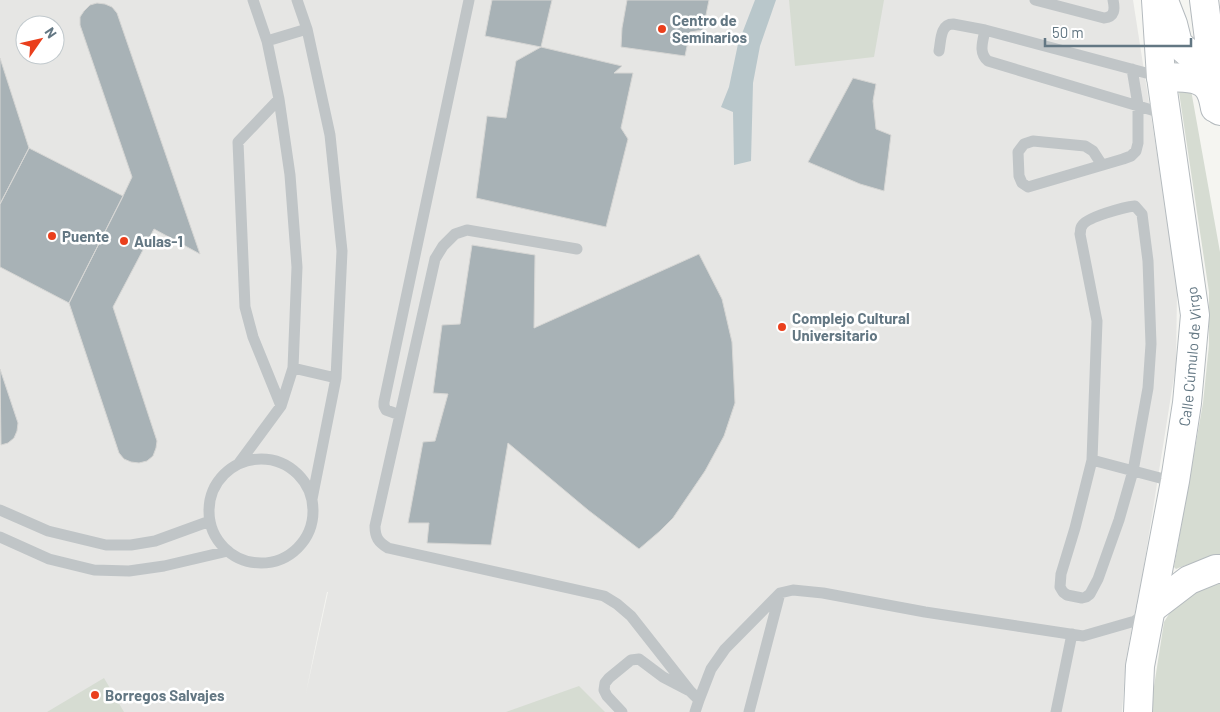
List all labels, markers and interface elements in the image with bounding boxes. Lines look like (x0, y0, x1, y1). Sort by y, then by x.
place label: Centro de Seminarios (672, 11, 748, 46)
north arrow (15, 15, 65, 65)
scale bar (1045, 15, 1191, 47)
marker: Centro de Seminarios (656, 23, 668, 35)
text: 50 m (1052, 23, 1084, 41)
text: N (42, 24, 61, 41)
place label: Puente (62, 227, 109, 245)
marker: Puente (46, 230, 58, 242)
place label: Aulas-1 (134, 232, 183, 250)
marker: Aulas-1 (118, 235, 130, 247)
street label: Calle Cúmulo de Virgo (1175, 285, 1204, 427)
place label: Complejo Cultural Universitario (792, 309, 910, 344)
marker: Complejo Cultural Universitario (776, 321, 788, 333)
place label: Borregos Salvajes (105, 686, 225, 704)
marker: Borregos Salvajes (89, 689, 101, 701)

